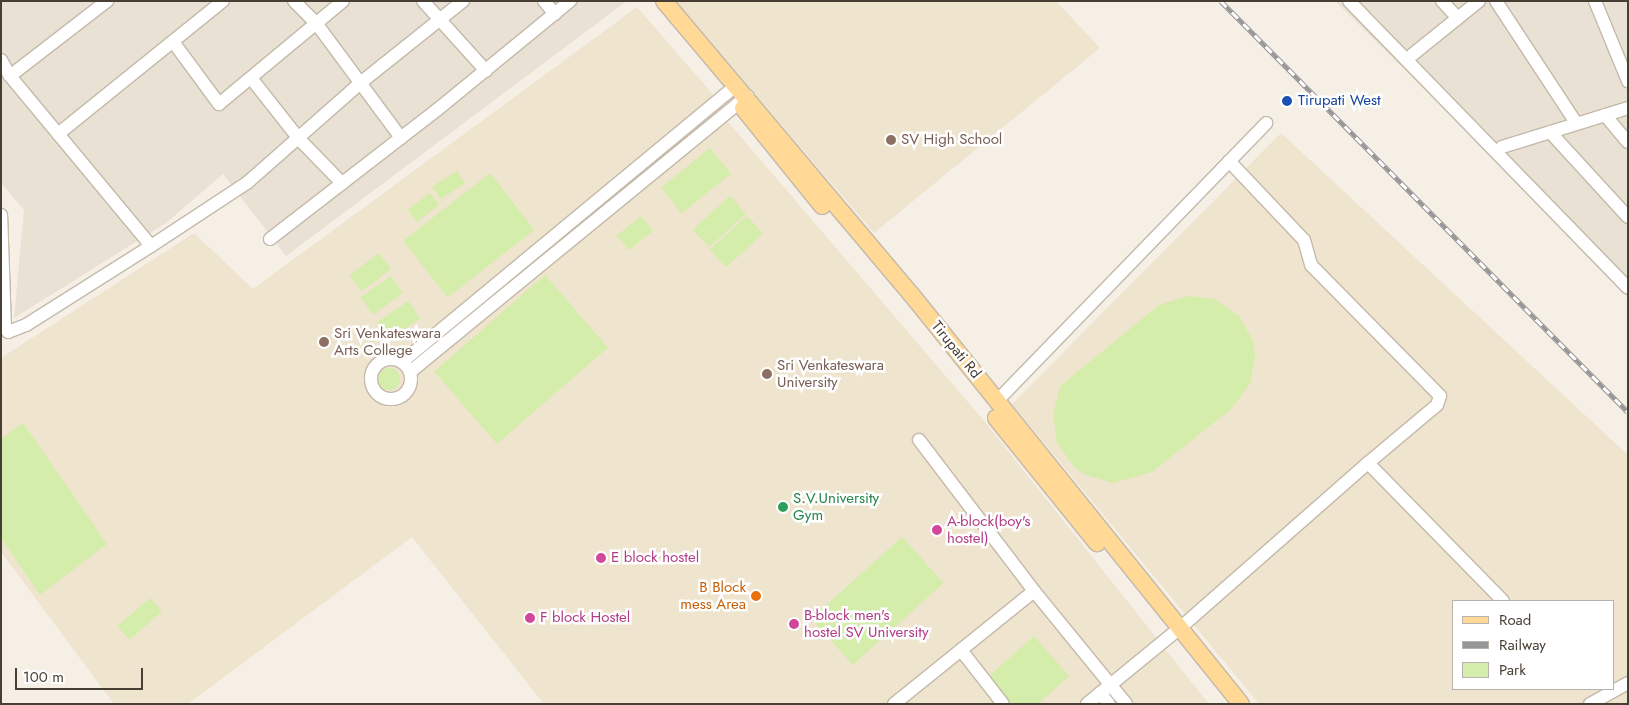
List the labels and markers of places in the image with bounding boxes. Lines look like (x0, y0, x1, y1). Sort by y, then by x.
place label: Tirupati West (1298, 92, 1381, 110)
marker: Tirupati West (1280, 94, 1294, 108)
place label: SV High School (901, 131, 1002, 149)
marker: SV High School (885, 134, 897, 146)
place label: Sri Venkateswara Arts College (334, 324, 441, 359)
marker: Sri Venkateswara Arts College (318, 336, 330, 348)
place label: Sri Venkateswara University (777, 356, 884, 391)
marker: Sri Venkateswara University (761, 368, 773, 380)
place label: S.V.University Gym (793, 489, 879, 524)
marker: S.V.University Gym (777, 501, 789, 513)
place label: A-block(boy's hostel) (947, 512, 1031, 547)
marker: A-block(boy's hostel) (931, 524, 943, 536)
place label: E block hostel (611, 549, 699, 567)
marker: E block hostel (595, 552, 607, 564)
place label: B Block mess Area (680, 578, 746, 613)
marker: B Block mess Area (750, 590, 762, 602)
place label: B-block men's hostel SV University (804, 606, 929, 641)
place label: F block Hostel (540, 609, 630, 627)
marker: F block Hostel (524, 612, 536, 624)
marker: B-block men's hostel SV University (788, 618, 800, 630)

